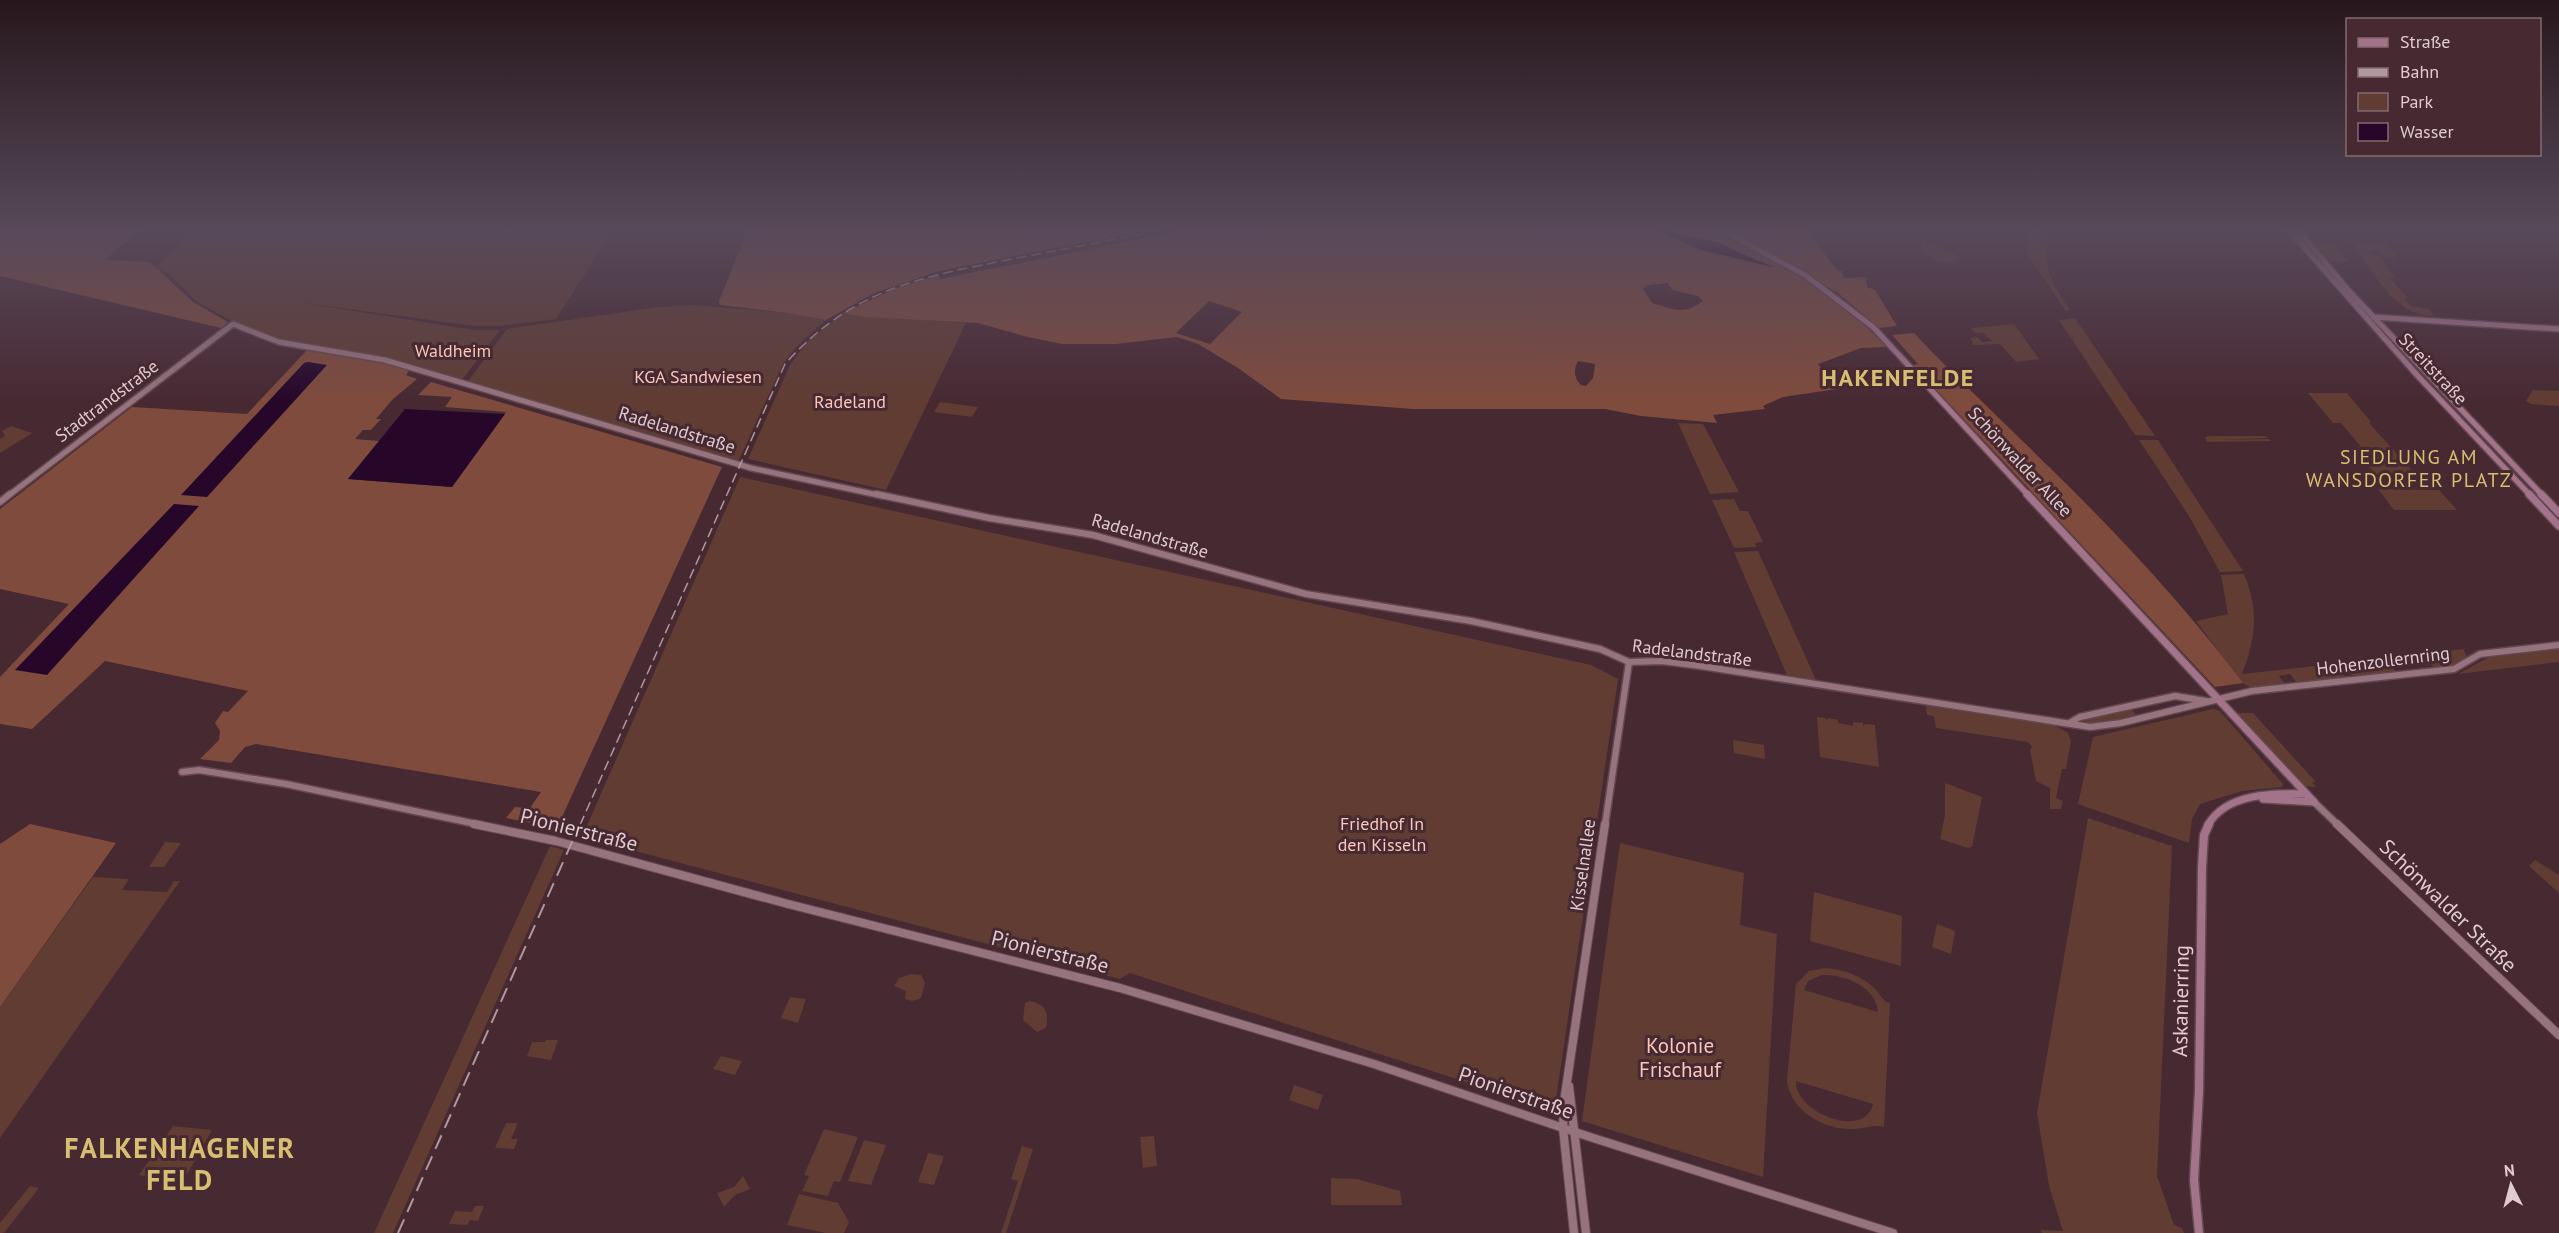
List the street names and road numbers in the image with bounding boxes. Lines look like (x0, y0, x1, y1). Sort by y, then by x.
street label: Streitstraße (2394, 328, 2473, 410)
street label: Stadtrandstraße (50, 354, 163, 447)
street label: Radelandstraße (616, 401, 738, 458)
street label: Schönwalder Allee (1963, 402, 2077, 522)
street label: Radelandstraße (1089, 508, 1211, 563)
street label: Radelandstraße (1631, 634, 1753, 671)
street label: Hohenzollernring (2315, 641, 2451, 680)
street label: Pionierstraße (518, 802, 641, 857)
street label: Kisselnallee (1565, 817, 1600, 912)
street label: Schönwalder Straße (2374, 833, 2523, 978)
street label: Pionierstraße (989, 924, 1112, 979)
street label: Askanierring (2166, 945, 2195, 1057)
street label: Pionierstraße (1455, 1060, 1577, 1125)

